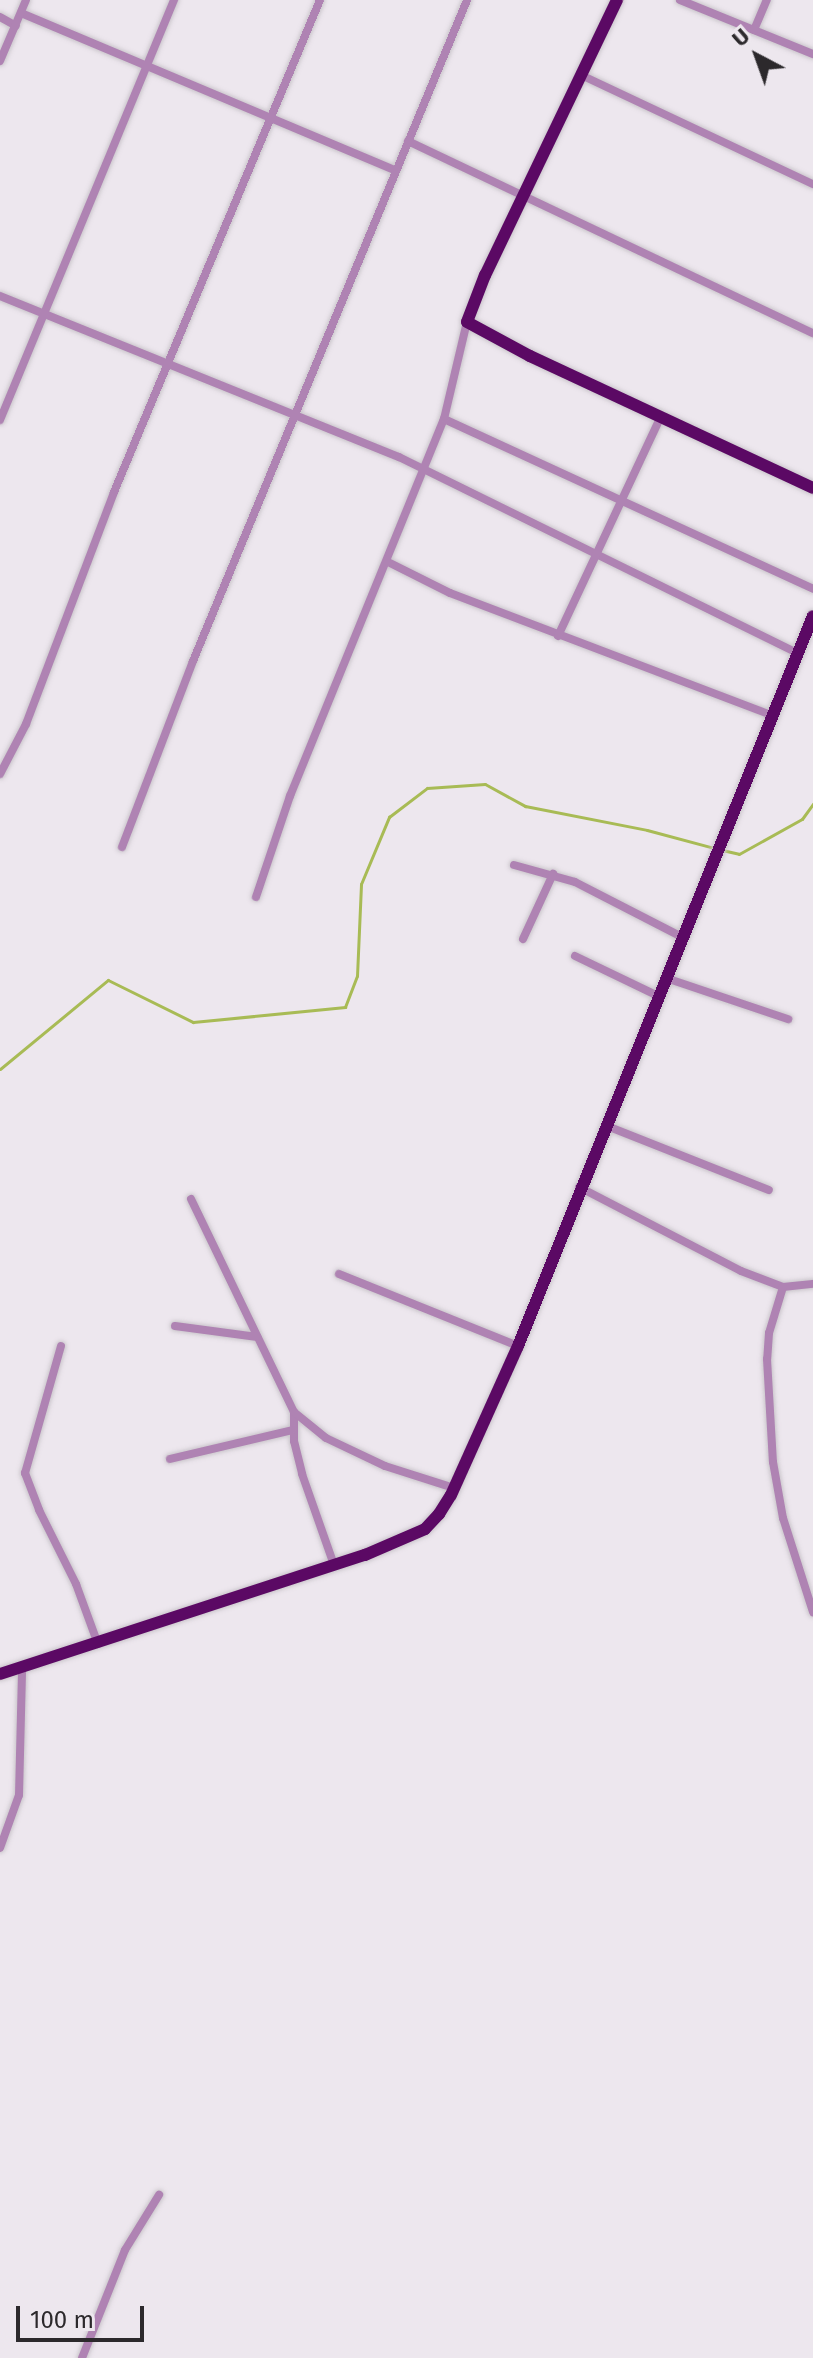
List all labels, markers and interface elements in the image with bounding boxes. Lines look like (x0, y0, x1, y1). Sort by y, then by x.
north arrow (717, 16, 797, 96)
text: U (727, 23, 755, 52)
scale bar (20, 2290, 148, 2340)
text: 100 m (30, 2306, 94, 2334)

